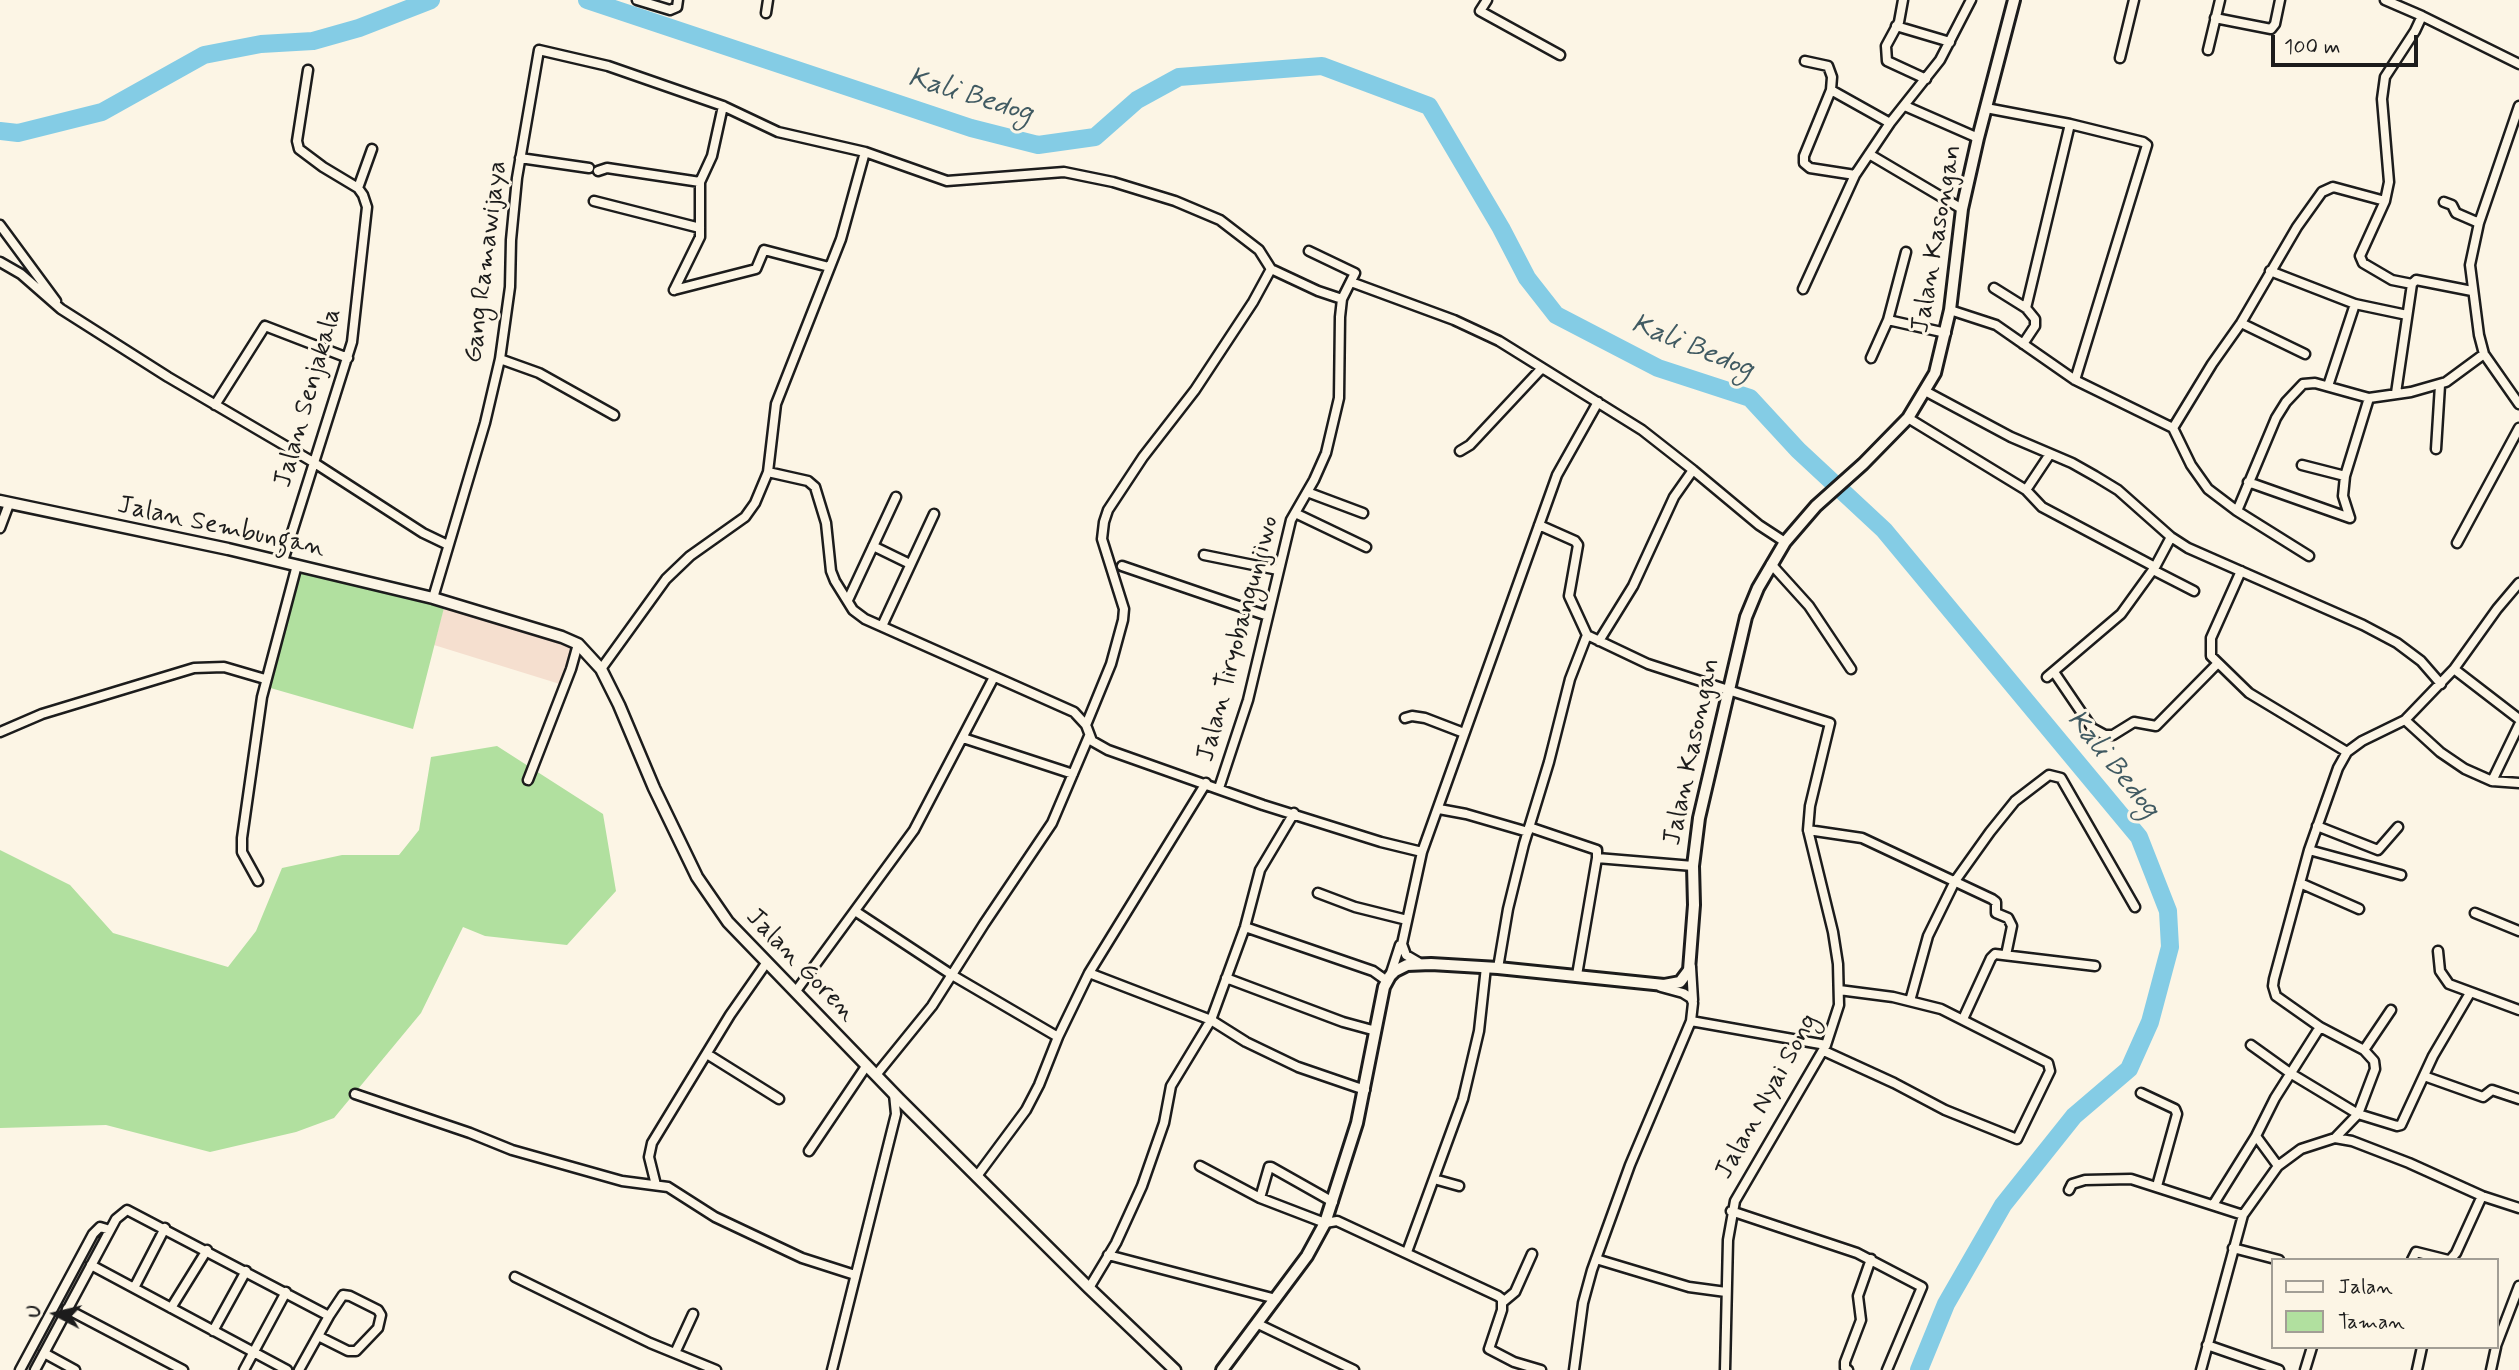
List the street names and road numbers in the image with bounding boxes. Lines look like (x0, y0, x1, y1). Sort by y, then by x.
street label: Jalan Kasongan (1906, 143, 1970, 335)
street label: Gang Ramawijaya (459, 159, 515, 365)
street label: Jalan Senjakala (268, 305, 350, 491)
street label: Jalan Sembungan (114, 491, 328, 565)
street label: Jalan Tiryobangunjiwo (1191, 513, 1287, 765)
street label: Jalan Kasongan (1658, 656, 1728, 848)
street label: Jalan Goren (738, 903, 862, 1029)
street label: Jalan Nyai Song (1710, 1009, 1826, 1185)

